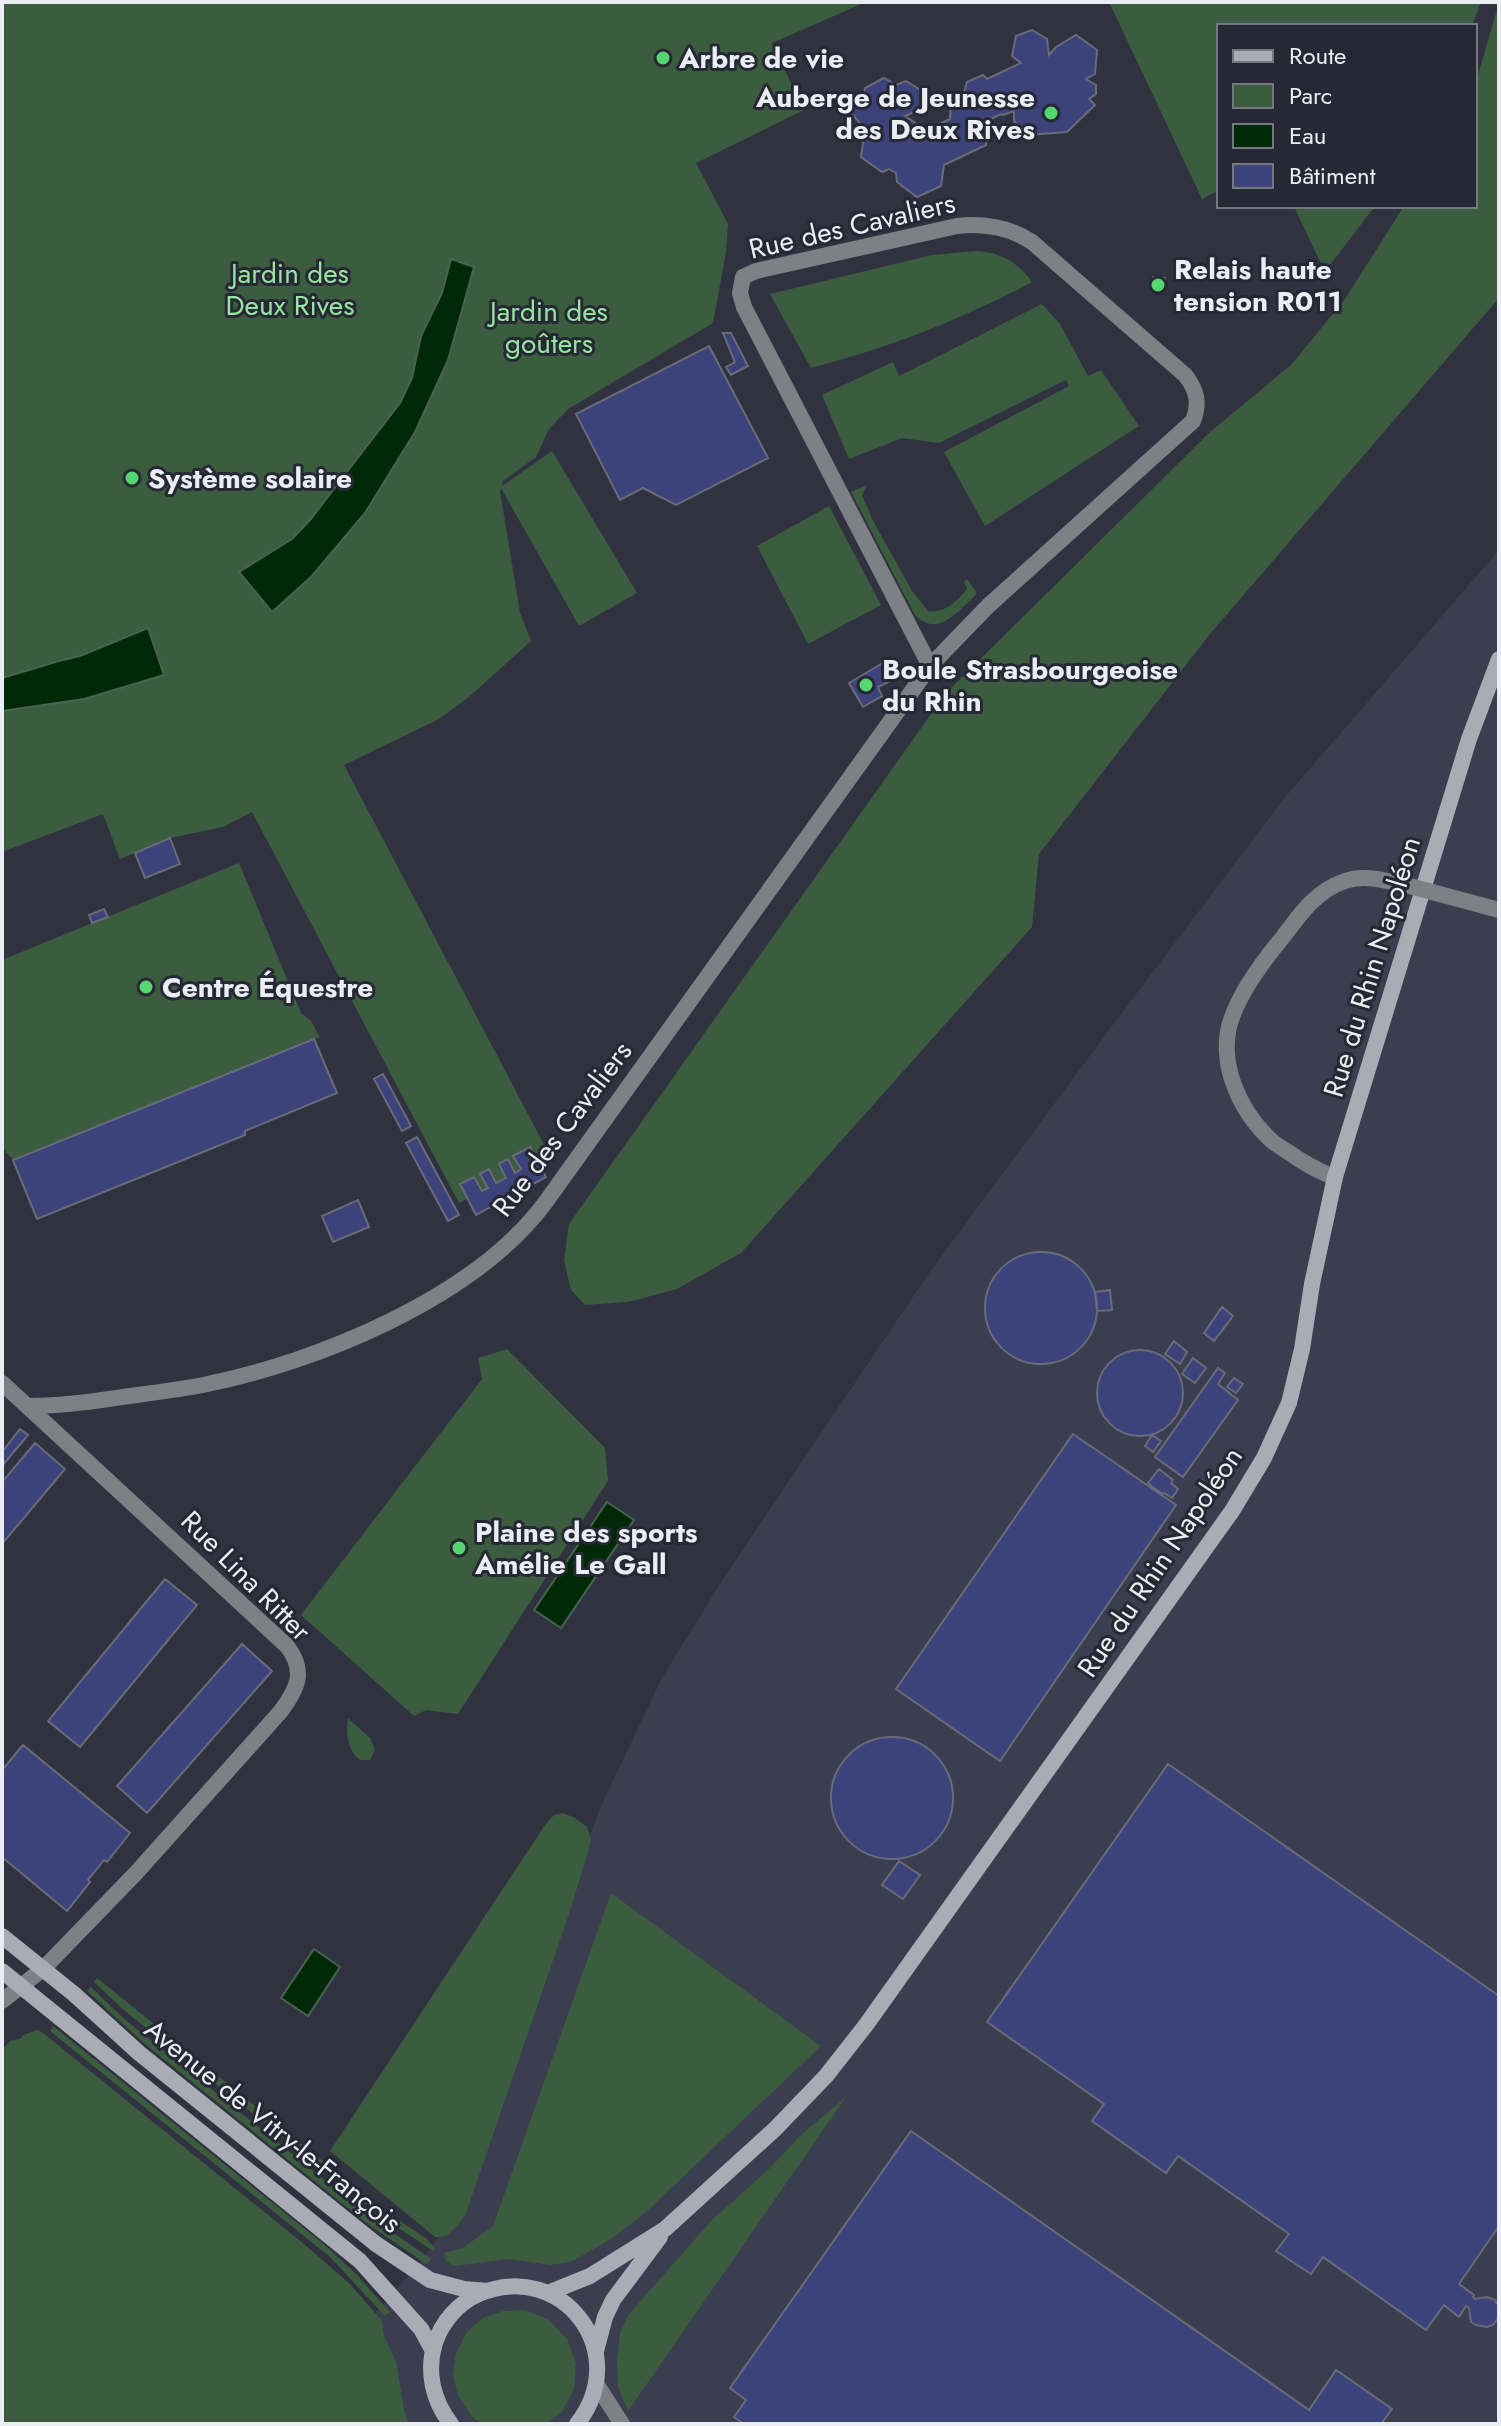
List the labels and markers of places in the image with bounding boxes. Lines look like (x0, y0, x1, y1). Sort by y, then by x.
place label: Arbre de vie (678, 38, 844, 79)
marker: Arbre de vie (654, 49, 672, 67)
place label: Auberge de Jeunesse des Deux Rives (755, 77, 1035, 150)
marker: Auberge de Jeunesse des Deux Rives (1042, 104, 1060, 122)
place label: Relais haute tension R011 (1174, 249, 1342, 322)
marker: Relais haute tension R011 (1149, 276, 1167, 294)
place label: Système solaire (148, 458, 352, 499)
marker: Système solaire (123, 469, 141, 487)
place label: Boule Strasbourgeoise du Rhin (882, 649, 1178, 722)
marker: Boule Strasbourgeoise du Rhin (857, 676, 875, 694)
place label: Centre Équestre (162, 967, 373, 1008)
marker: Centre Équestre (137, 978, 155, 996)
place label: Plaine des sports Amélie Le Gall (474, 1512, 698, 1585)
marker: Plaine des sports Amélie Le Gall (450, 1539, 468, 1557)

